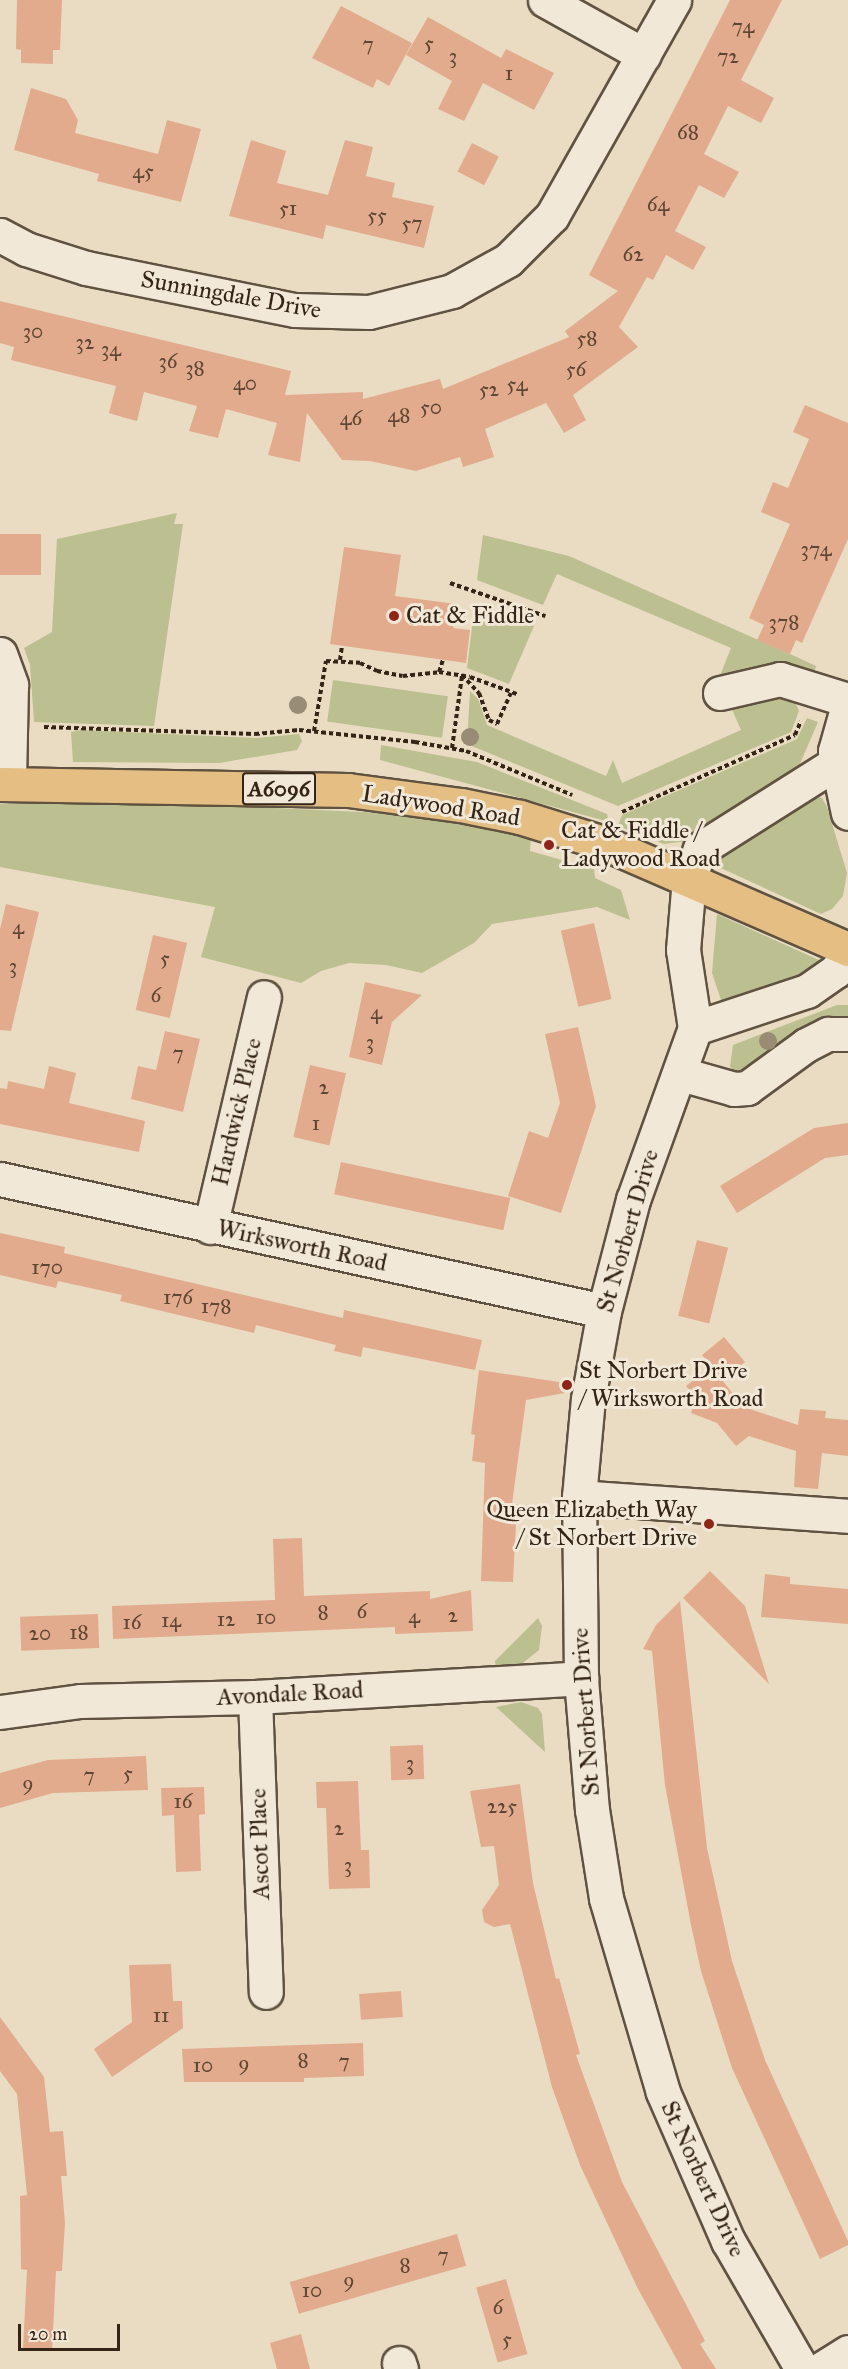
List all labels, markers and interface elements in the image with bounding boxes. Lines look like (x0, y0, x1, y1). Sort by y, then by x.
house number: 74 (732, 13, 754, 39)
house number: 5 (424, 30, 434, 56)
house number: 7 (362, 31, 374, 57)
house number: 3 (449, 43, 457, 69)
house number: 72 (717, 43, 739, 69)
house number: 1 (505, 60, 513, 86)
house number: 68 (677, 119, 699, 145)
house number: 45 (132, 158, 154, 184)
house number: 64 (647, 191, 669, 217)
house number: 51 (279, 195, 297, 221)
house number: 55 (367, 202, 387, 228)
house number: 57 (402, 210, 422, 236)
house number: 62 (622, 241, 644, 267)
street label: Sunningdale Drive (139, 265, 323, 325)
house number: 30 (23, 318, 43, 344)
house number: 58 (577, 325, 597, 351)
house number: 32 (76, 329, 94, 355)
house number: 34 (101, 336, 121, 362)
house number: 36 (158, 348, 178, 374)
house number: 38 (185, 355, 205, 381)
house number: 56 (566, 356, 586, 382)
house number: 40 (233, 370, 257, 396)
house number: 54 (507, 371, 527, 397)
house number: 52 (479, 376, 499, 402)
house number: 50 (420, 394, 442, 420)
house number: 48 (388, 402, 410, 428)
house number: 46 (340, 405, 362, 431)
house number: 374 (801, 536, 831, 562)
place label: Cat & Fiddle (406, 602, 534, 630)
marker: Cat & Fiddle (387, 609, 401, 623)
house number: 378 (769, 609, 799, 635)
road number: A6096 (242, 770, 316, 808)
street label: Ladywood Road (360, 779, 522, 833)
place label: Cat & Fiddle / Ladywood Road (561, 817, 720, 873)
marker: Cat & Fiddle / Ladywood Road (542, 838, 556, 852)
house number: 4 (12, 914, 24, 940)
house number: 5 (160, 945, 170, 971)
house number: 3 (9, 953, 17, 979)
house number: 6 (151, 982, 161, 1008)
house number: 4 (370, 999, 382, 1025)
house number: 3 (366, 1029, 374, 1055)
street label: Hardwick Place (206, 1035, 268, 1189)
house number: 7 (172, 1040, 184, 1066)
house number: 2 (319, 1074, 329, 1100)
house number: 1 (312, 1110, 320, 1136)
street label: St Norbert Drive (591, 1146, 665, 1316)
street label: Wirksworth Road (214, 1214, 390, 1278)
house number: 170 (31, 1254, 63, 1280)
house number: 176 (163, 1284, 193, 1310)
house number: 178 (201, 1293, 231, 1319)
place label: St Norbert Drive / Wirksworth Road (579, 1357, 764, 1413)
marker: St Norbert Drive / Wirksworth Road (560, 1378, 574, 1392)
place label: Queen Elizabeth Way / St Norbert Drive (486, 1496, 697, 1552)
marker: Queen Elizabeth Way / St Norbert Drive (702, 1517, 716, 1531)
house number: 6 (357, 1598, 367, 1624)
house number: 8 (317, 1599, 329, 1625)
house number: 2 (448, 1602, 458, 1628)
house number: 4 (408, 1603, 420, 1629)
house number: 10 (256, 1604, 276, 1630)
house number: 12 (217, 1606, 235, 1632)
house number: 14 (161, 1607, 181, 1633)
house number: 16 (122, 1609, 142, 1635)
house number: 18 (69, 1619, 89, 1645)
house number: 20 (29, 1620, 51, 1646)
street label: St Norbert Drive (566, 1627, 606, 1797)
street label: Avondale Road (216, 1676, 364, 1712)
house number: 3 (406, 1750, 414, 1776)
house number: 5 (123, 1760, 133, 1786)
house number: 7 (83, 1762, 95, 1788)
house number: 9 (22, 1770, 34, 1796)
house number: 16 (173, 1788, 193, 1814)
street label: Ascot Place (244, 1788, 276, 1900)
house number: 225 (487, 1793, 517, 1819)
house number: 2 (334, 1815, 344, 1841)
house number: 3 (344, 1852, 352, 1878)
house number: 11 (153, 2002, 169, 2028)
house number: 8 (297, 2047, 309, 2073)
house number: 7 (338, 2048, 350, 2074)
house number: 9 (238, 2050, 250, 2076)
house number: 10 (193, 2052, 213, 2078)
street label: St Norbert Drive (654, 2097, 752, 2261)
house number: 7 (437, 2242, 449, 2268)
house number: 8 (399, 2252, 411, 2278)
house number: 9 (343, 2267, 355, 2293)
house number: 10 (302, 2277, 322, 2303)
house number: 6 (493, 2294, 503, 2320)
scale bar (21, 2312, 123, 2350)
text: 20 m (29, 2323, 67, 2345)
house number: 5 (502, 2326, 512, 2352)

